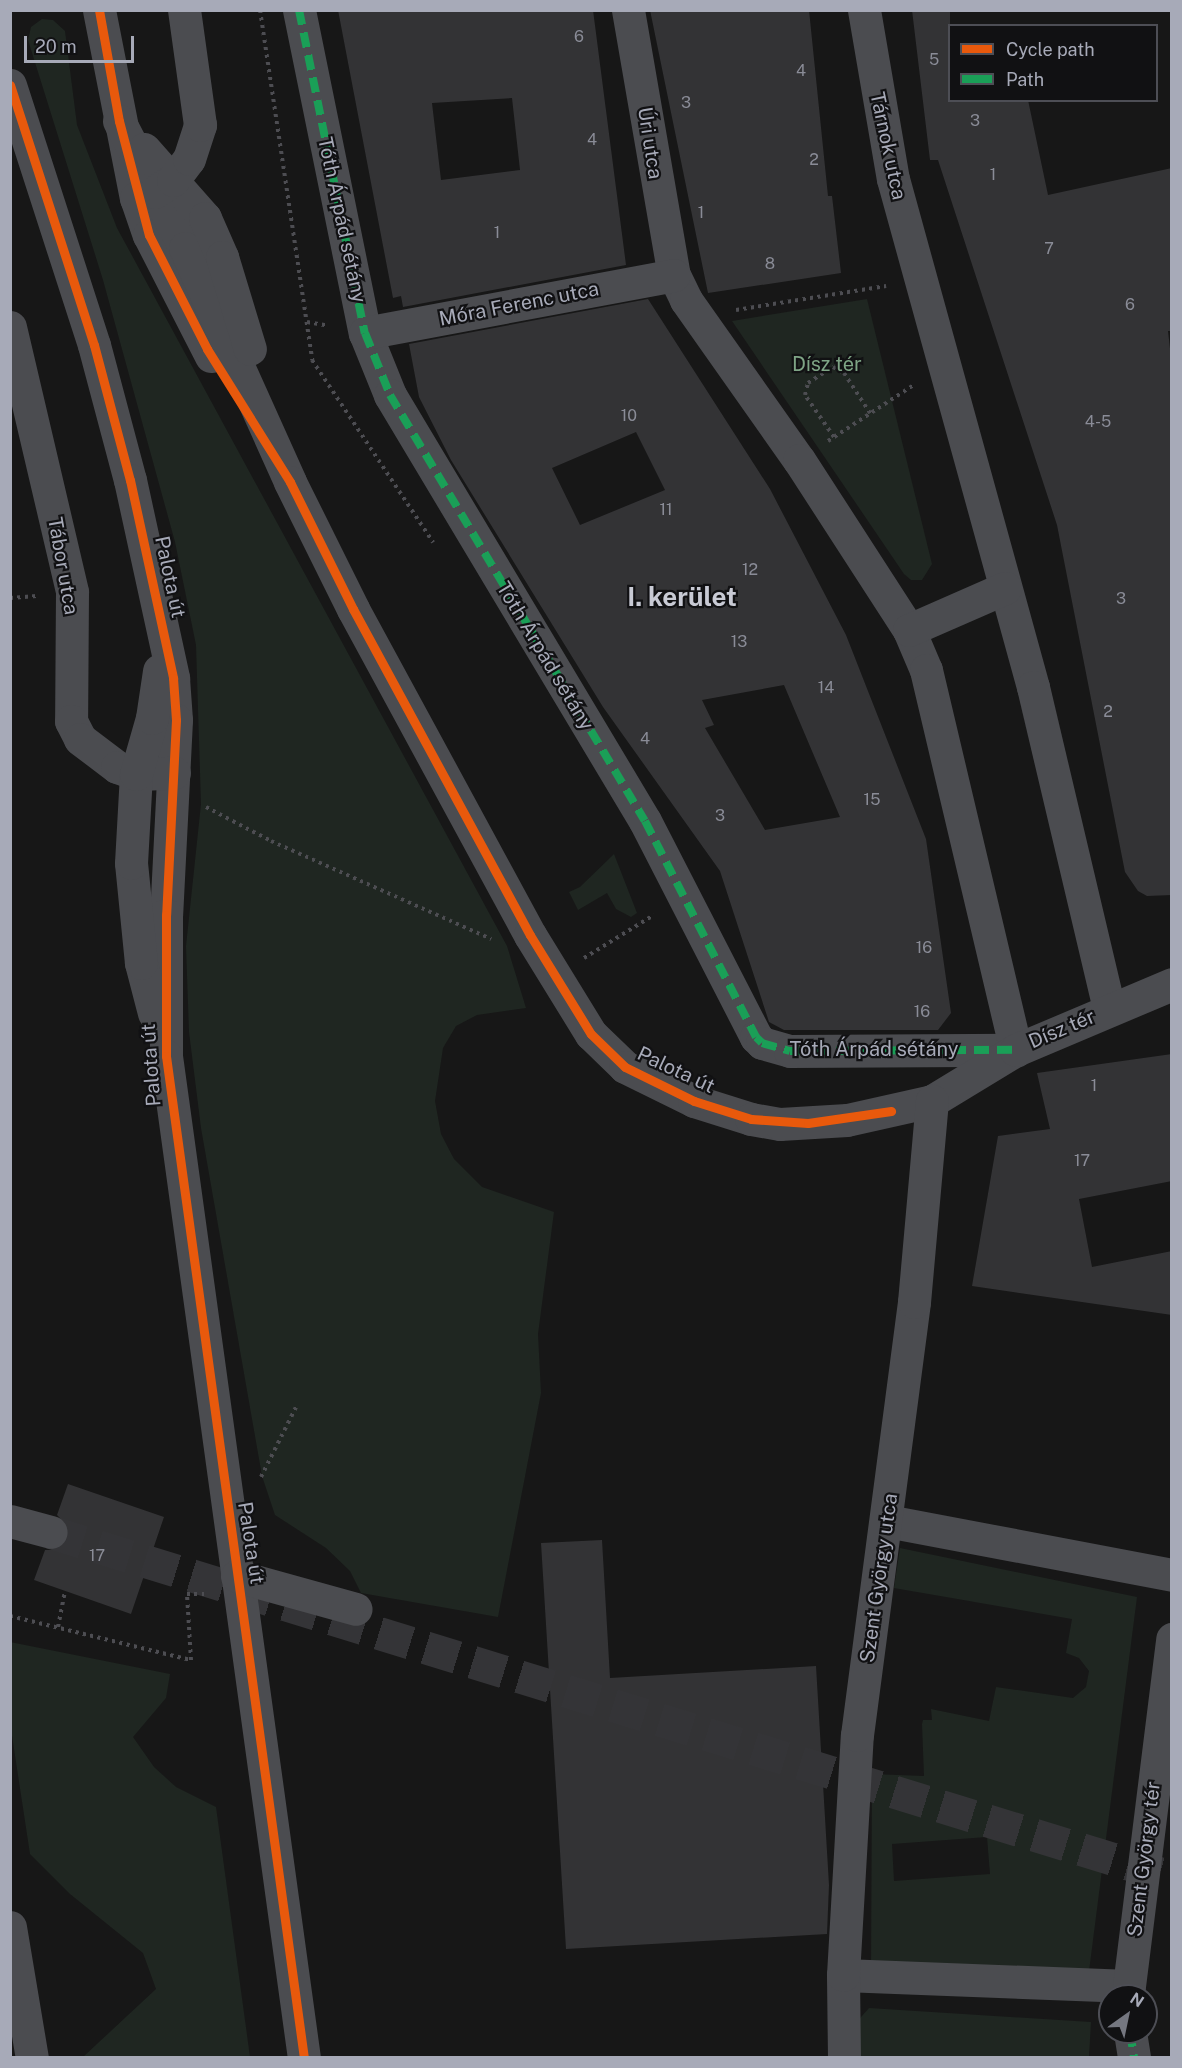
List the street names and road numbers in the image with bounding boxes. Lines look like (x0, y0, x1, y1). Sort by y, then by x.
street label: Tárnok utca (865, 90, 911, 202)
street label: Úri utca (632, 105, 668, 181)
street label: Tóth Árpád sétány (313, 135, 371, 305)
street label: Móra Ferenc utca (437, 277, 601, 331)
street label: Tábor utca (43, 515, 83, 617)
street label: Palota út (150, 534, 190, 620)
street label: Tóth Árpád sétány (491, 577, 599, 735)
street label: Dísz tér (1025, 1004, 1099, 1054)
street label: Palota út (136, 1023, 166, 1107)
street label: Tóth Árpád sétány (790, 1037, 958, 1061)
street label: Palota út (633, 1042, 719, 1098)
street label: Szent György utca (855, 1492, 903, 1664)
street label: Palota út (233, 1500, 269, 1586)
street label: Szent György tér (1123, 1780, 1165, 1938)

